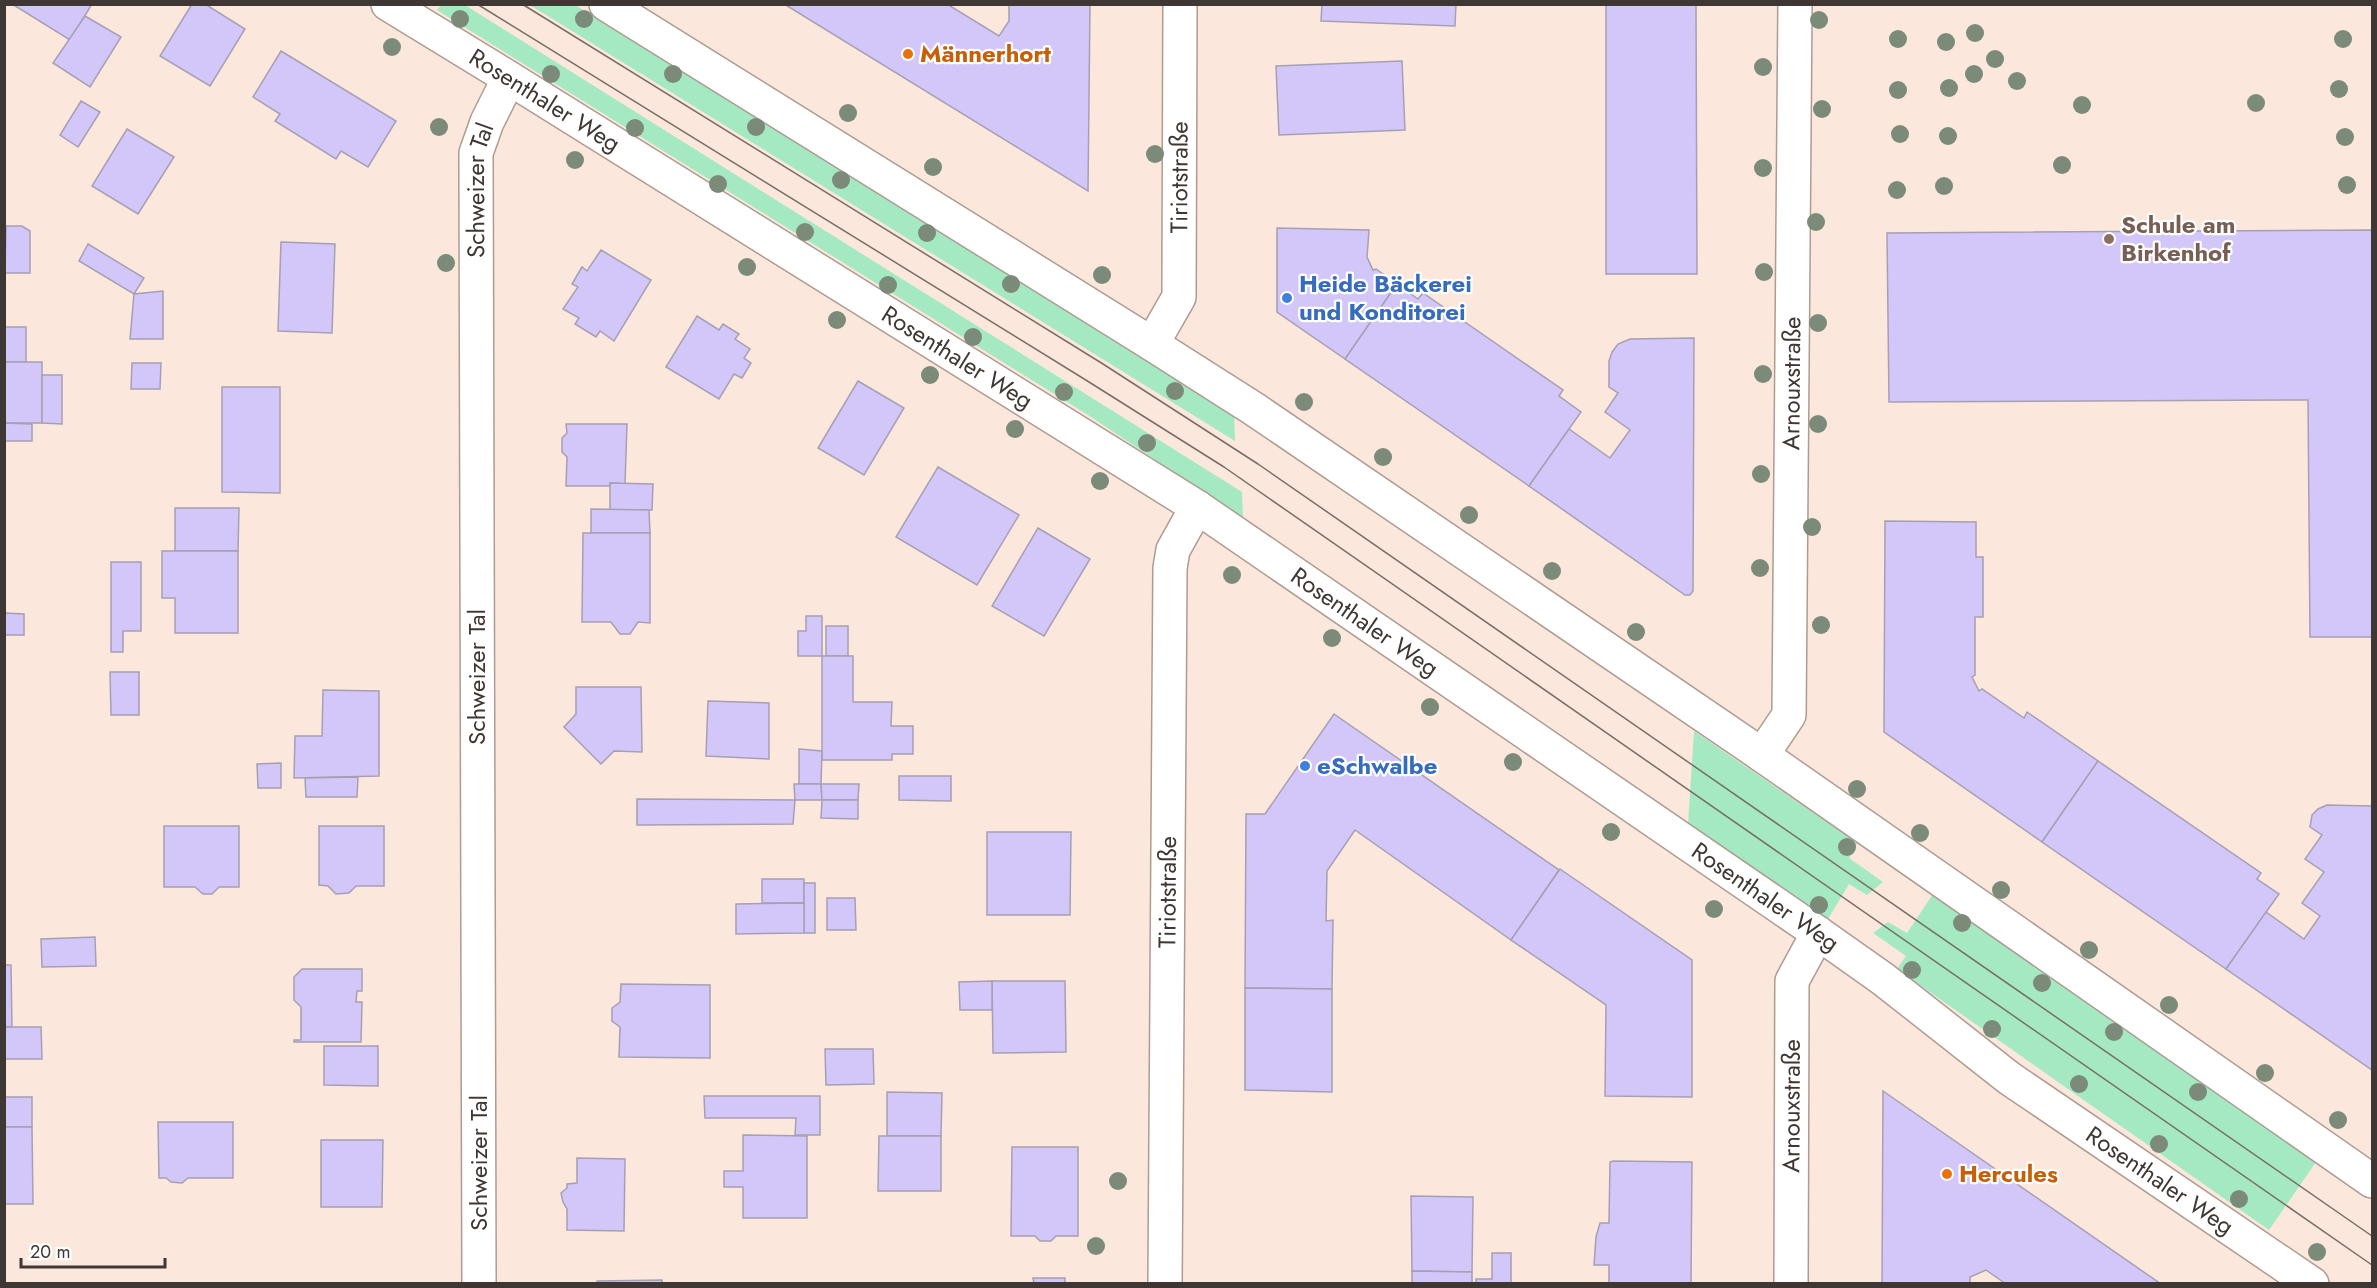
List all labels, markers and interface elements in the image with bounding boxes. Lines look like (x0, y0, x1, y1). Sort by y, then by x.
place label: Männerhort (920, 36, 1051, 71)
street label: Rosenthaler Weg (463, 40, 627, 160)
marker: Männerhort (901, 47, 915, 61)
street label: Schweizer Tal (458, 118, 502, 258)
street label: Tiriotstraße (1161, 121, 1197, 233)
place label: Schule am Birkenhof (2121, 207, 2235, 270)
marker: Schule am Birkenhof (2102, 232, 2116, 246)
place label: Heide Bäckerei und Konditorei (1299, 266, 1472, 329)
marker: Heide Bäckerei und Konditorei (1280, 291, 1294, 305)
street label: Rosenthaler Weg (875, 297, 1040, 417)
street label: Arnouxstraße (1773, 316, 1809, 450)
street label: Rosenthaler Weg (1284, 558, 1446, 685)
street label: Schweizer Tal (459, 609, 494, 745)
place label: eSchwalbe (1317, 748, 1437, 783)
marker: eSchwalbe (1298, 759, 1312, 773)
street label: Rosenthaler Weg (1685, 833, 1847, 960)
street label: Tiriotstraße (1149, 836, 1185, 948)
street label: Arnouxstraße (1773, 1039, 1809, 1173)
street label: Schweizer Tal (461, 1095, 496, 1231)
street label: Rosenthaler Weg (2079, 1117, 2241, 1243)
place label: Hercules (1959, 1156, 2058, 1191)
marker: Hercules (1940, 1167, 1954, 1181)
scale bar (21, 1231, 165, 1269)
text: 20 m (30, 1239, 70, 1265)

